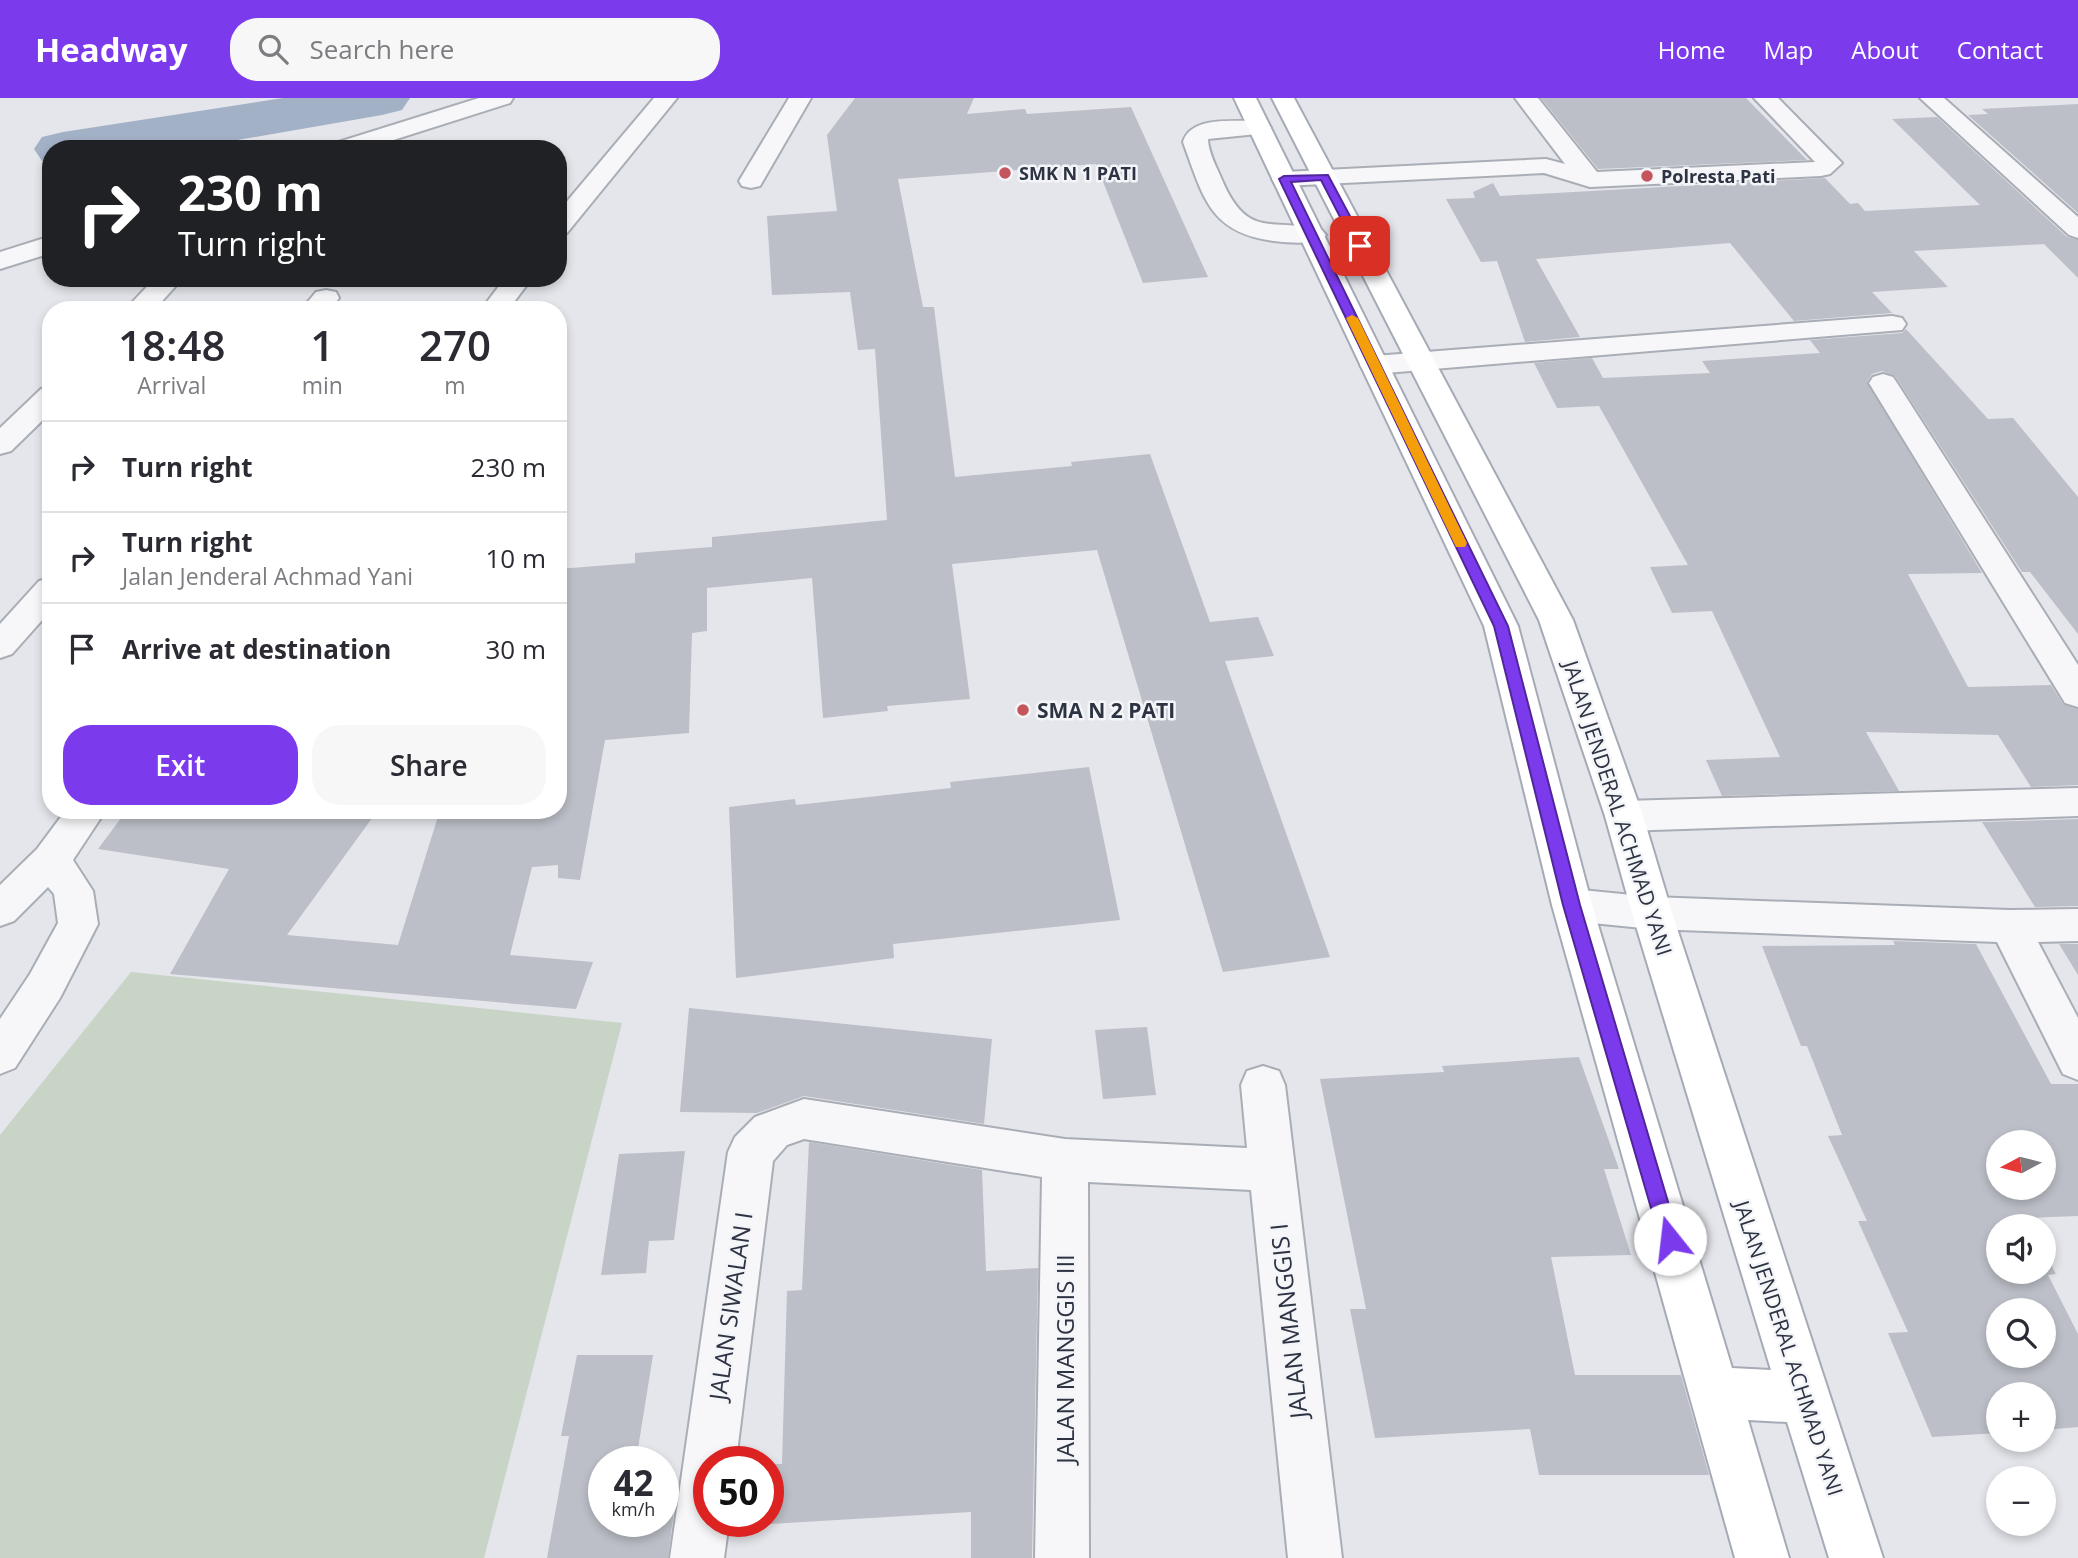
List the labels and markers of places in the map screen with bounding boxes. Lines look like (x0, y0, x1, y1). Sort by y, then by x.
place label: SMK N 1 PATI (1019, 161, 1137, 185)
place label: Polresta Pati (1661, 164, 1776, 188)
marker: SMK N 1 PATI (997, 165, 1013, 181)
marker: Polresta Pati (1639, 168, 1655, 184)
pin (1330, 216, 1390, 276)
place label: SMA N 2 PATI (1037, 696, 1175, 724)
marker: SMA N 2 PATI (1015, 702, 1031, 718)

